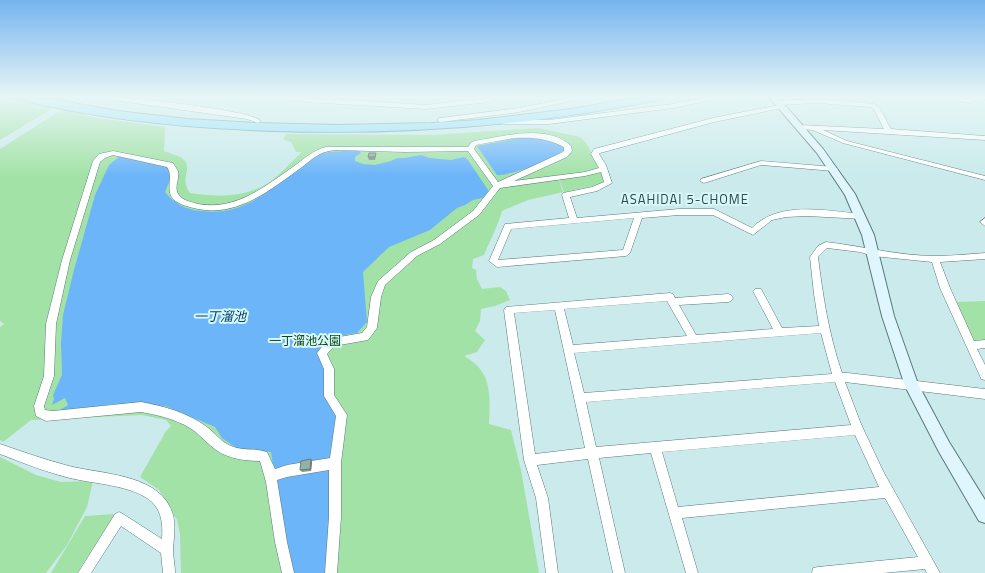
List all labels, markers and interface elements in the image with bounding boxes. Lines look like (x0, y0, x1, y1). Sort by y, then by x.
district label: ASAHIDAI 5-CHOME (621, 189, 749, 209)
water label: 一丁溜池 (194, 306, 248, 326)
park label: 一丁溜池公園 (269, 331, 341, 350)

